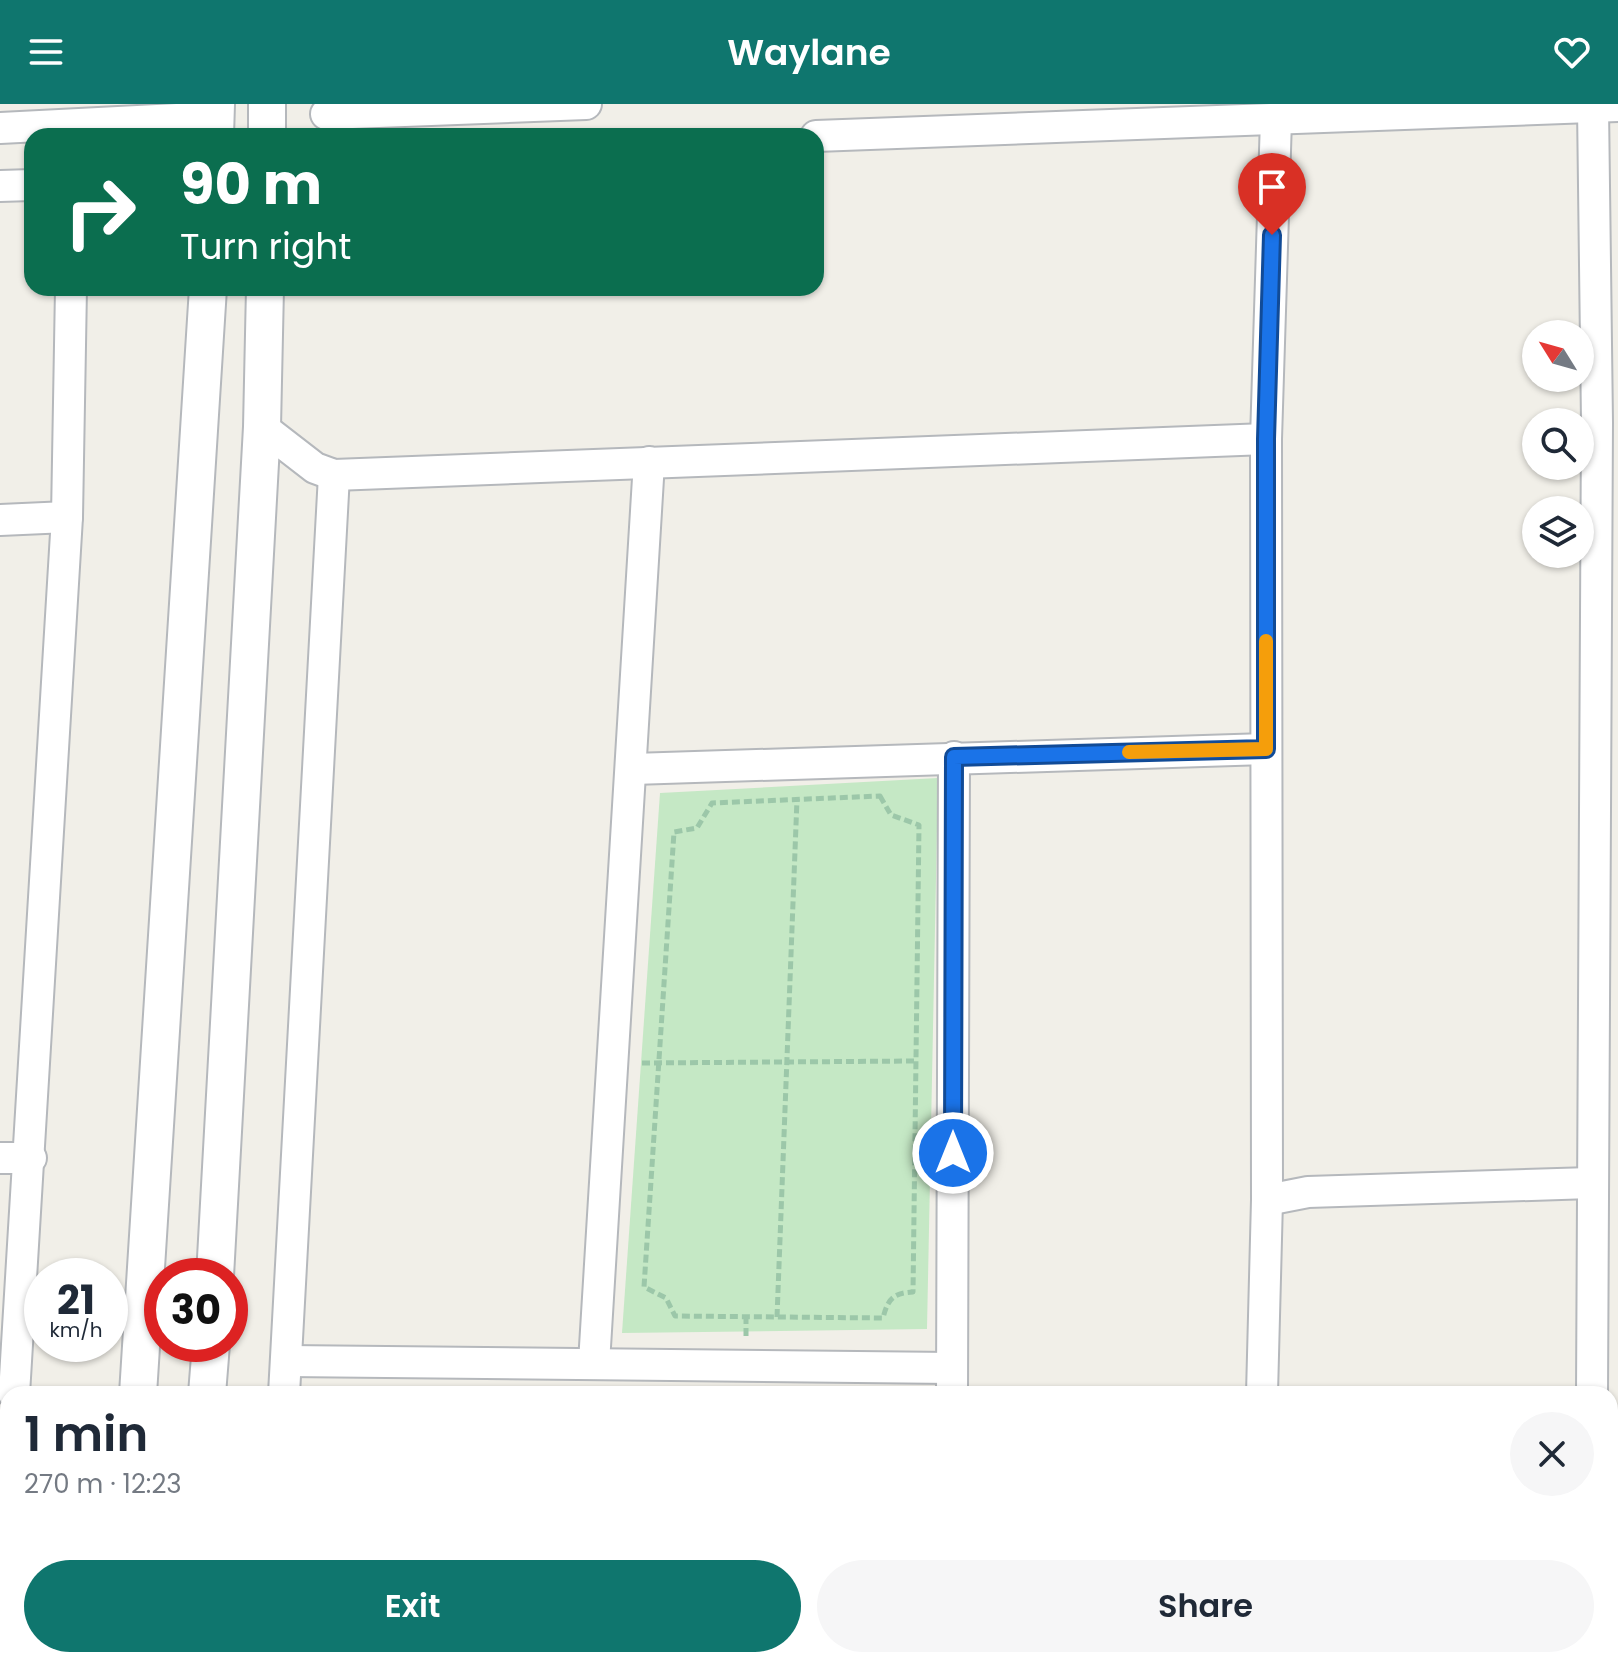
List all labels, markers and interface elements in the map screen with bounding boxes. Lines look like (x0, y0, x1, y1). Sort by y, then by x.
text: Waylane (727, 27, 891, 78)
icon: menu (24, 30, 68, 74)
icon: heart (1550, 30, 1594, 74)
text: 90 m (180, 145, 322, 224)
pin (1238, 153, 1306, 235)
icon: right (48, 160, 152, 264)
icon: arrive (1250, 165, 1294, 209)
text: Turn right (180, 221, 351, 272)
north arrow (1522, 320, 1594, 392)
map controls (1522, 320, 1594, 568)
button: search (1522, 408, 1594, 480)
button: layers (1522, 496, 1594, 568)
position arrow (911, 1111, 995, 1195)
speed limit sign: 30 (144, 1258, 248, 1362)
text: 21 (57, 1272, 95, 1328)
text: km/h (49, 1316, 103, 1344)
text: 1 min (24, 1401, 148, 1468)
button: close (1510, 1412, 1594, 1496)
text: 270 m · 12:23 (24, 1466, 182, 1502)
button: Exit (24, 1560, 801, 1652)
button: Share (817, 1560, 1594, 1652)

